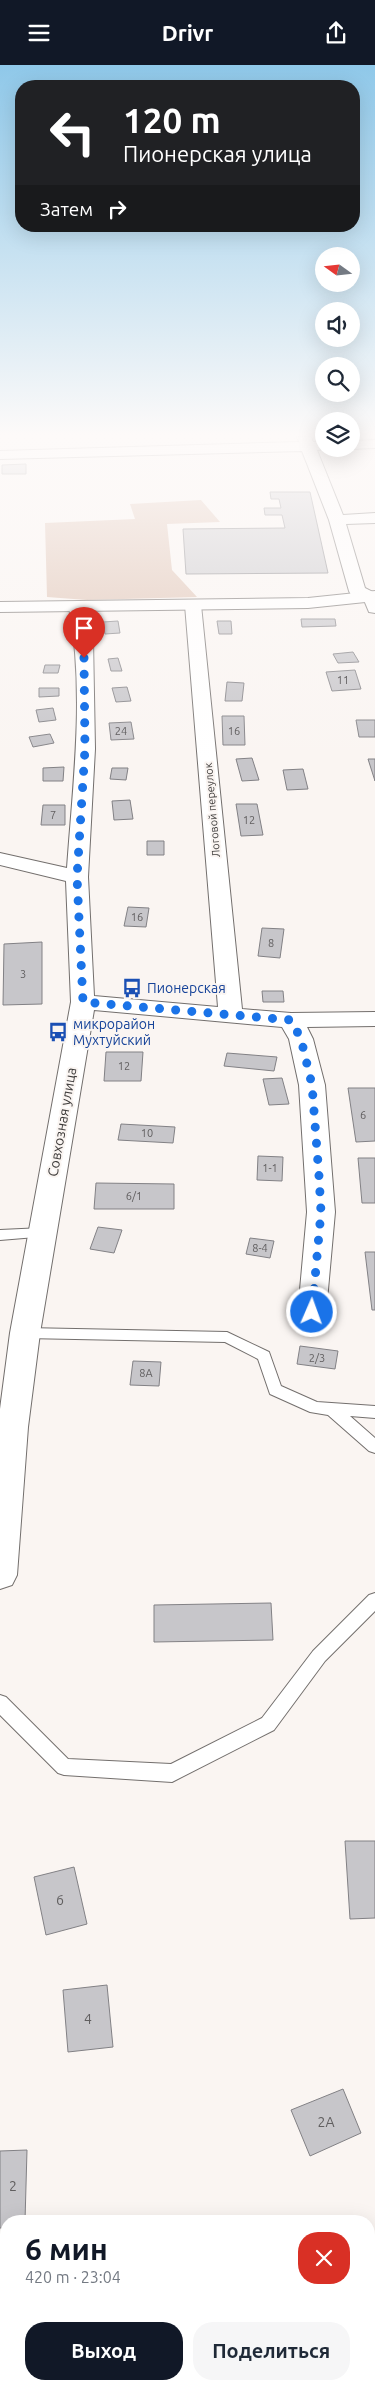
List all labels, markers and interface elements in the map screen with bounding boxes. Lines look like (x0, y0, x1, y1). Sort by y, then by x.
icon: menu (25, 19, 53, 47)
icon: share (322, 19, 350, 47)
text: Drivr (162, 20, 213, 45)
icon: left (40, 100, 105, 165)
text: 120 m (123, 100, 221, 140)
text: Пионерская улица (123, 141, 312, 166)
icon: right (103, 195, 131, 223)
text: Затем (40, 198, 93, 220)
north arrow (315, 247, 360, 293)
map controls (315, 247, 360, 457)
button: sound (315, 302, 360, 347)
button: search (315, 357, 360, 402)
button: layers (315, 412, 360, 457)
pin (63, 607, 105, 658)
icon: arrive (70, 614, 98, 642)
house number: 11 (337, 674, 349, 686)
house number: 24 (115, 725, 127, 737)
house number: 16 (228, 725, 240, 737)
street label: Логовой переулок (202, 762, 222, 858)
house number: 7 (50, 809, 56, 821)
house number: 12 (243, 814, 255, 826)
house number: 16 (131, 911, 143, 923)
house number: 8 (268, 937, 274, 949)
house number: 3 (20, 968, 26, 980)
bus stop icon: Пионерская (121, 977, 143, 999)
place label: Пионерская (147, 980, 226, 996)
place label: микрорайон Мухтуйский (73, 1016, 155, 1048)
bus stop icon: микрорайон Мухтуйский (47, 1021, 69, 1043)
house number: 12 (118, 1060, 130, 1072)
street label: Совхозная улица (45, 1066, 79, 1178)
house number: 6 (360, 1109, 366, 1121)
house number: 10 (141, 1127, 153, 1139)
house number: 1-1 (262, 1162, 278, 1174)
house number: 6/1 (126, 1190, 142, 1202)
house number: 8-4 (252, 1242, 268, 1254)
position arrow (285, 1285, 337, 1337)
house number: 2/3 (309, 1352, 325, 1364)
house number: 8А (139, 1367, 154, 1379)
house number: 6 (56, 1892, 64, 1908)
house number: 4 (84, 2011, 92, 2027)
house number: 2А (318, 2114, 335, 2130)
house number: 2 (9, 2178, 17, 2194)
text: 6 мин (25, 2232, 108, 2266)
button: close (298, 2232, 350, 2284)
text: 420 m · 23:04 (25, 2268, 121, 2286)
button: Выход (25, 2322, 183, 2380)
button: Поделиться (193, 2322, 350, 2380)

